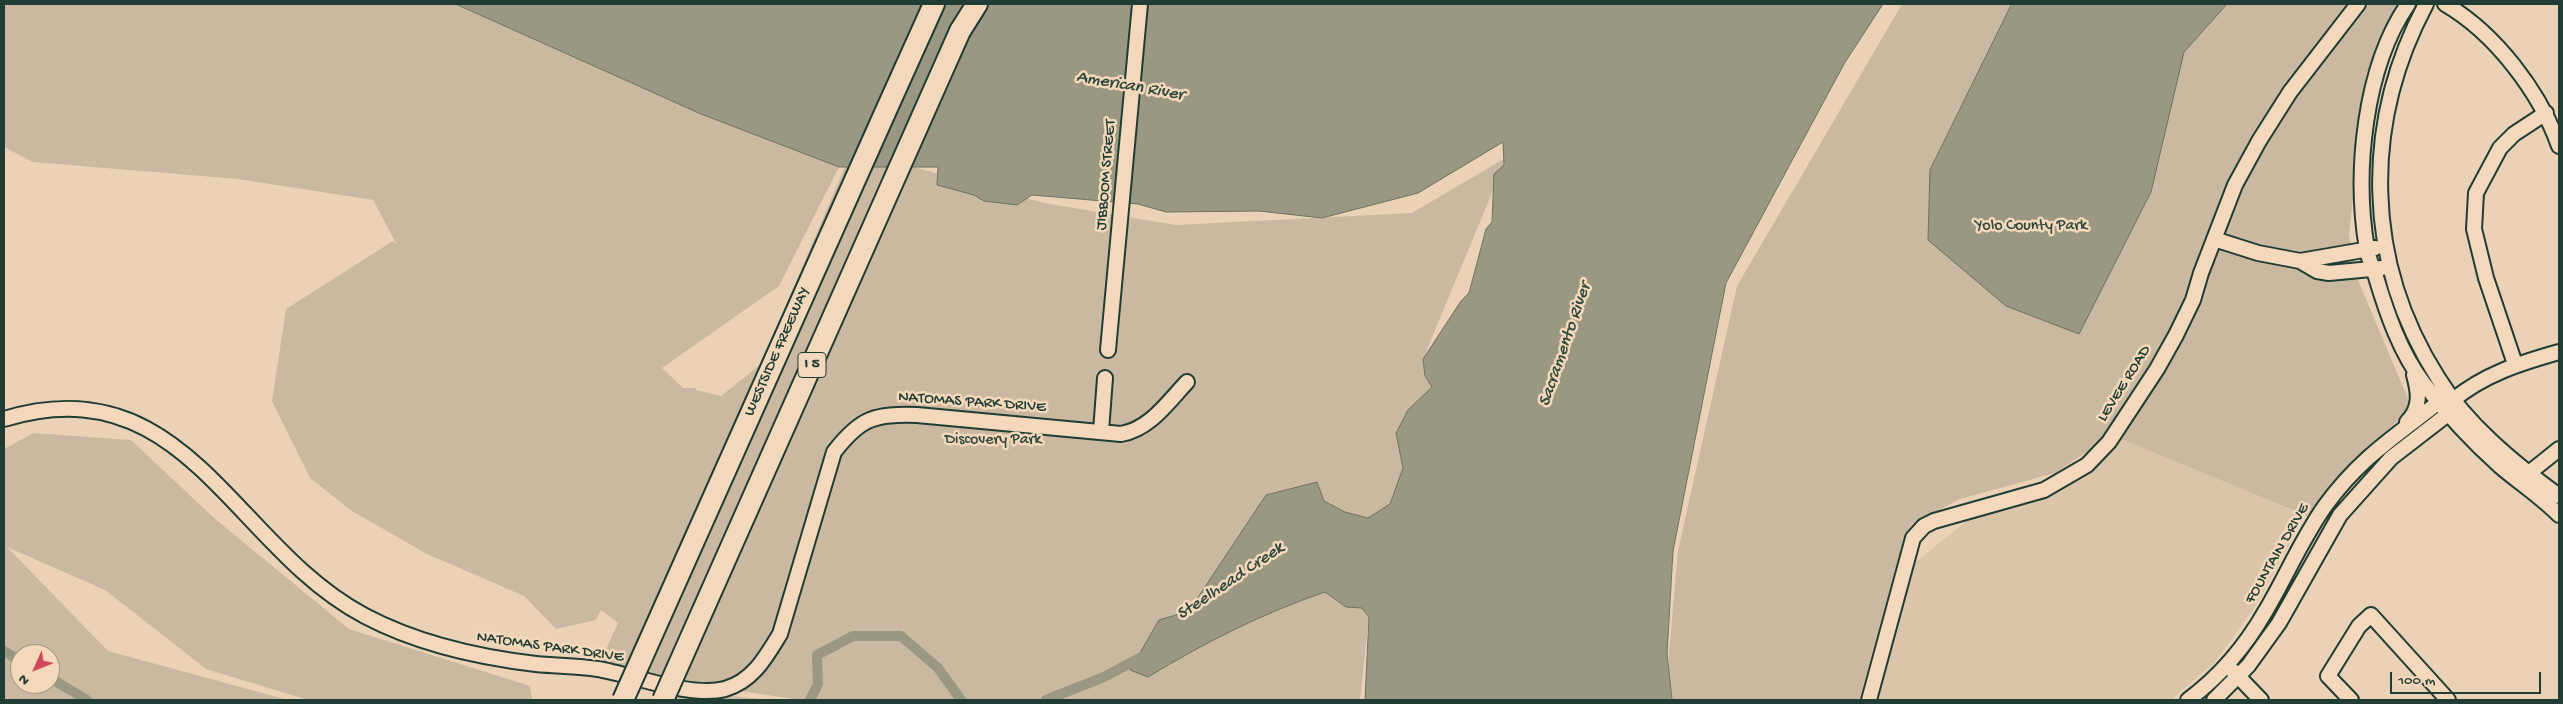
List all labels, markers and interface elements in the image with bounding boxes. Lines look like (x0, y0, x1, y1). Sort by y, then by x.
water label: American River (1075, 67, 1185, 107)
street label: JIBBOOM STREET (1093, 119, 1121, 231)
park label: Yolo County Park (1975, 217, 2087, 237)
water label: Sacramento River (1535, 280, 1597, 410)
street label: WESTSIDE FREEWAY (741, 284, 815, 420)
street label: LEVEE ROAD (2094, 342, 2156, 426)
road number: I 5 (798, 352, 826, 378)
street label: NATOMAS PARK DRIVE (897, 388, 1047, 418)
park label: Discovery Park (945, 431, 1041, 451)
street label: FOUNTAIN DRIVE (2242, 500, 2314, 608)
water label: Steelhead Creek (1173, 538, 1289, 626)
street label: NATOMAS PARK DRIVE (475, 628, 625, 668)
north arrow (10, 644, 60, 694)
scale bar (2393, 662, 2544, 694)
text: N (15, 670, 34, 688)
text: 100 m (2398, 672, 2435, 690)

